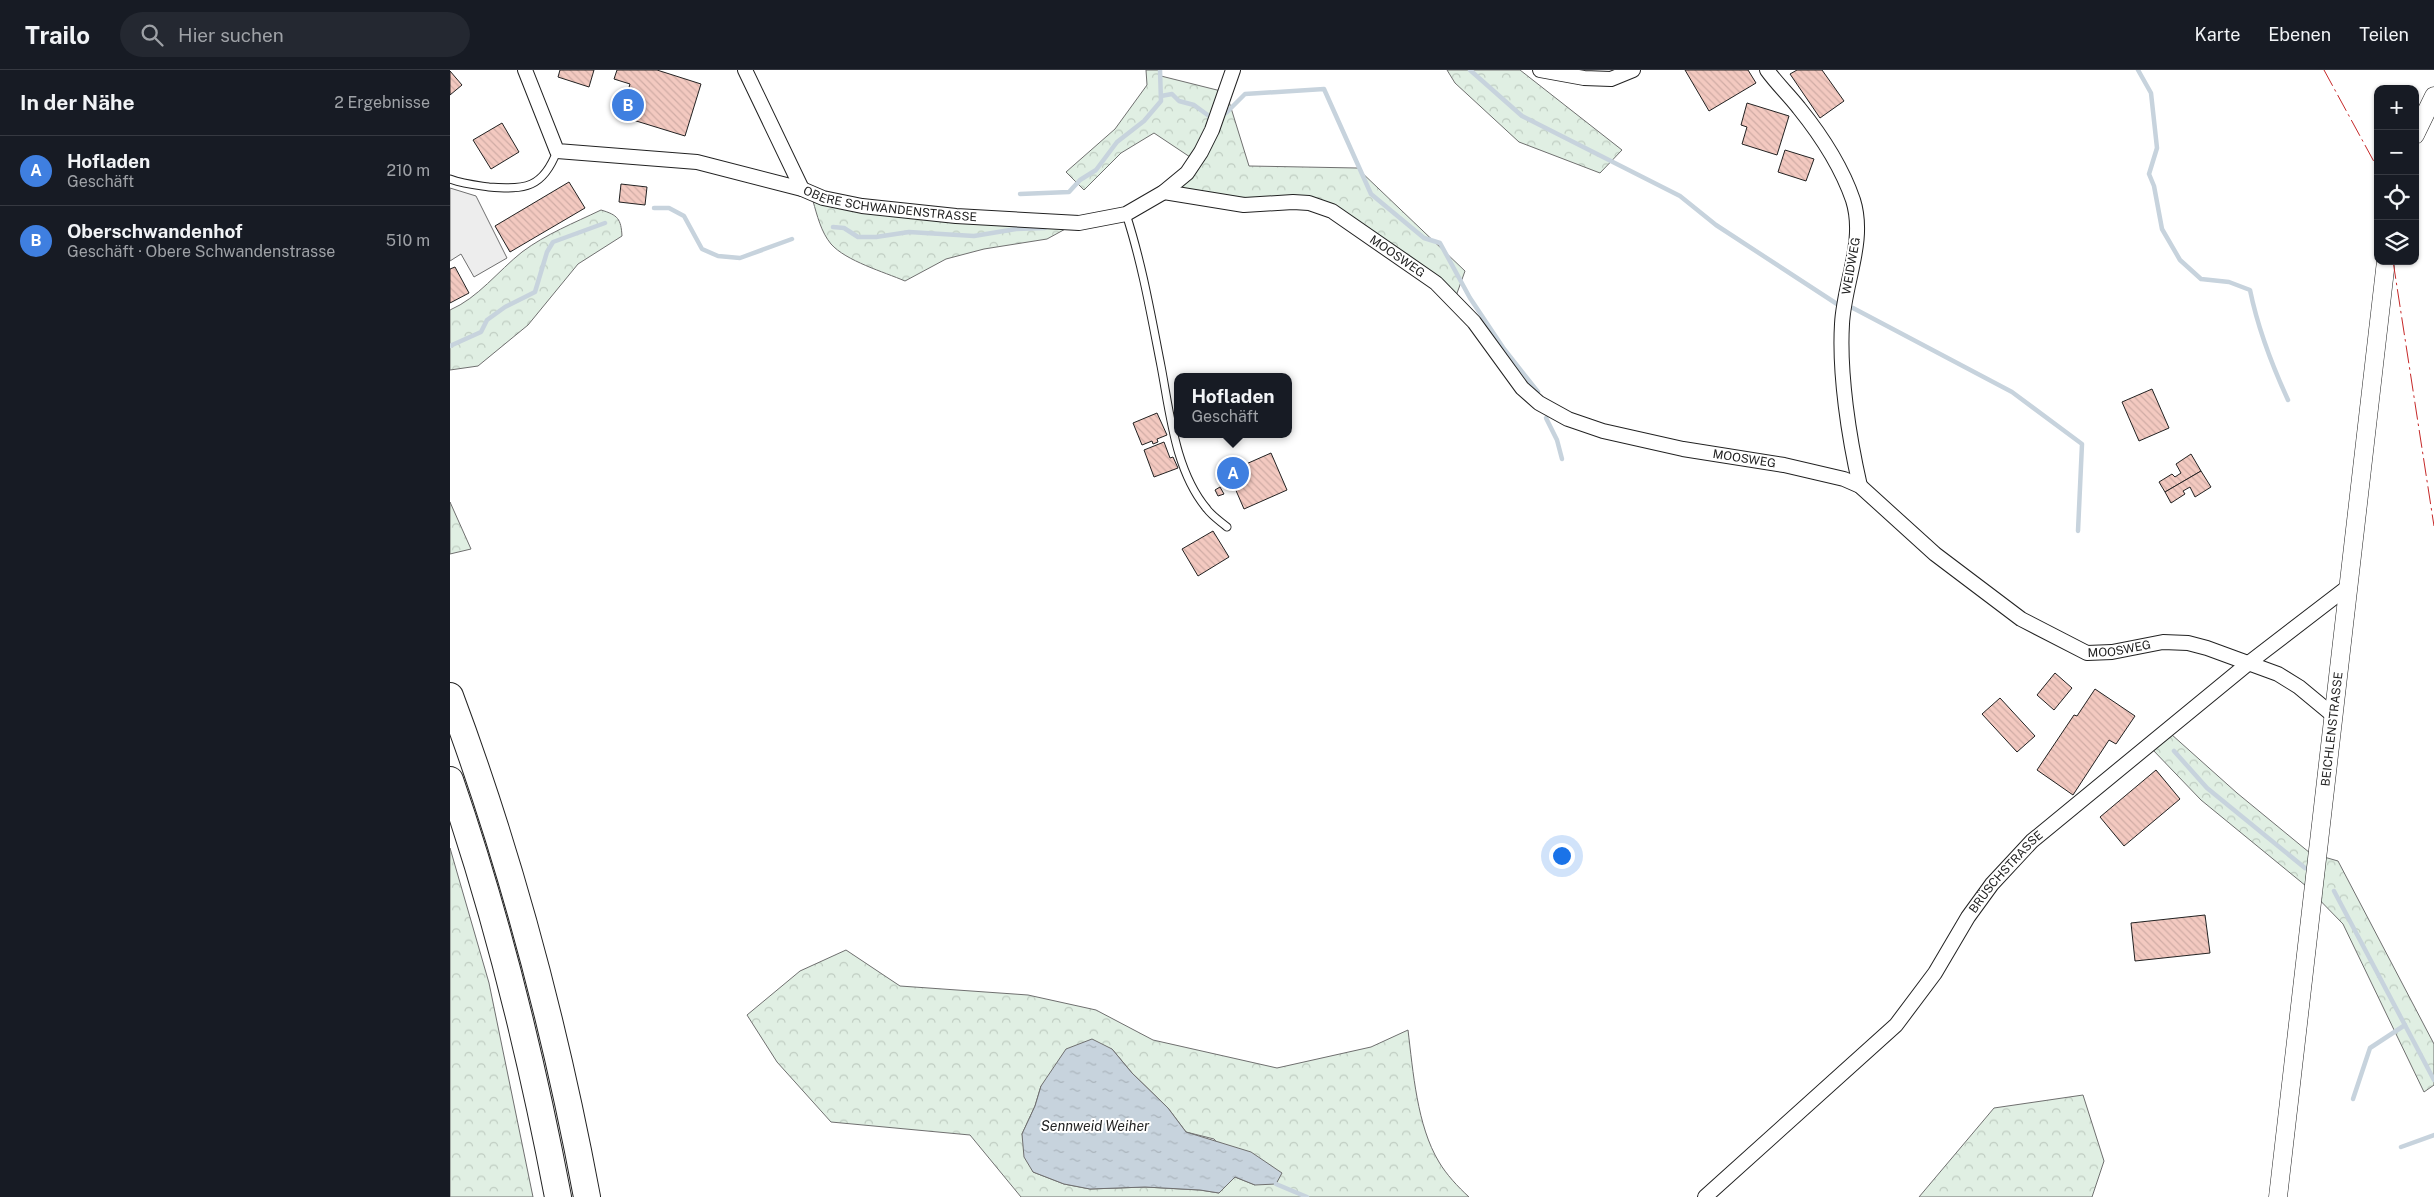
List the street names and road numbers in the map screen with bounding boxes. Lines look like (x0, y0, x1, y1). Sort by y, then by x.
street label: OBERE SCHWANDENSTRASSE (801, 183, 977, 224)
street label: MOOSWEG (1367, 232, 1428, 280)
street label: WEIDWEG (1839, 236, 1863, 296)
street label: MOOSWEG (1712, 447, 1777, 471)
street label: MOOSWEG (2087, 638, 2152, 660)
street label: BEICHLENSTRASSE (2318, 671, 2346, 787)
street label: BRÜSCHSTRASSE (1966, 828, 2046, 916)

